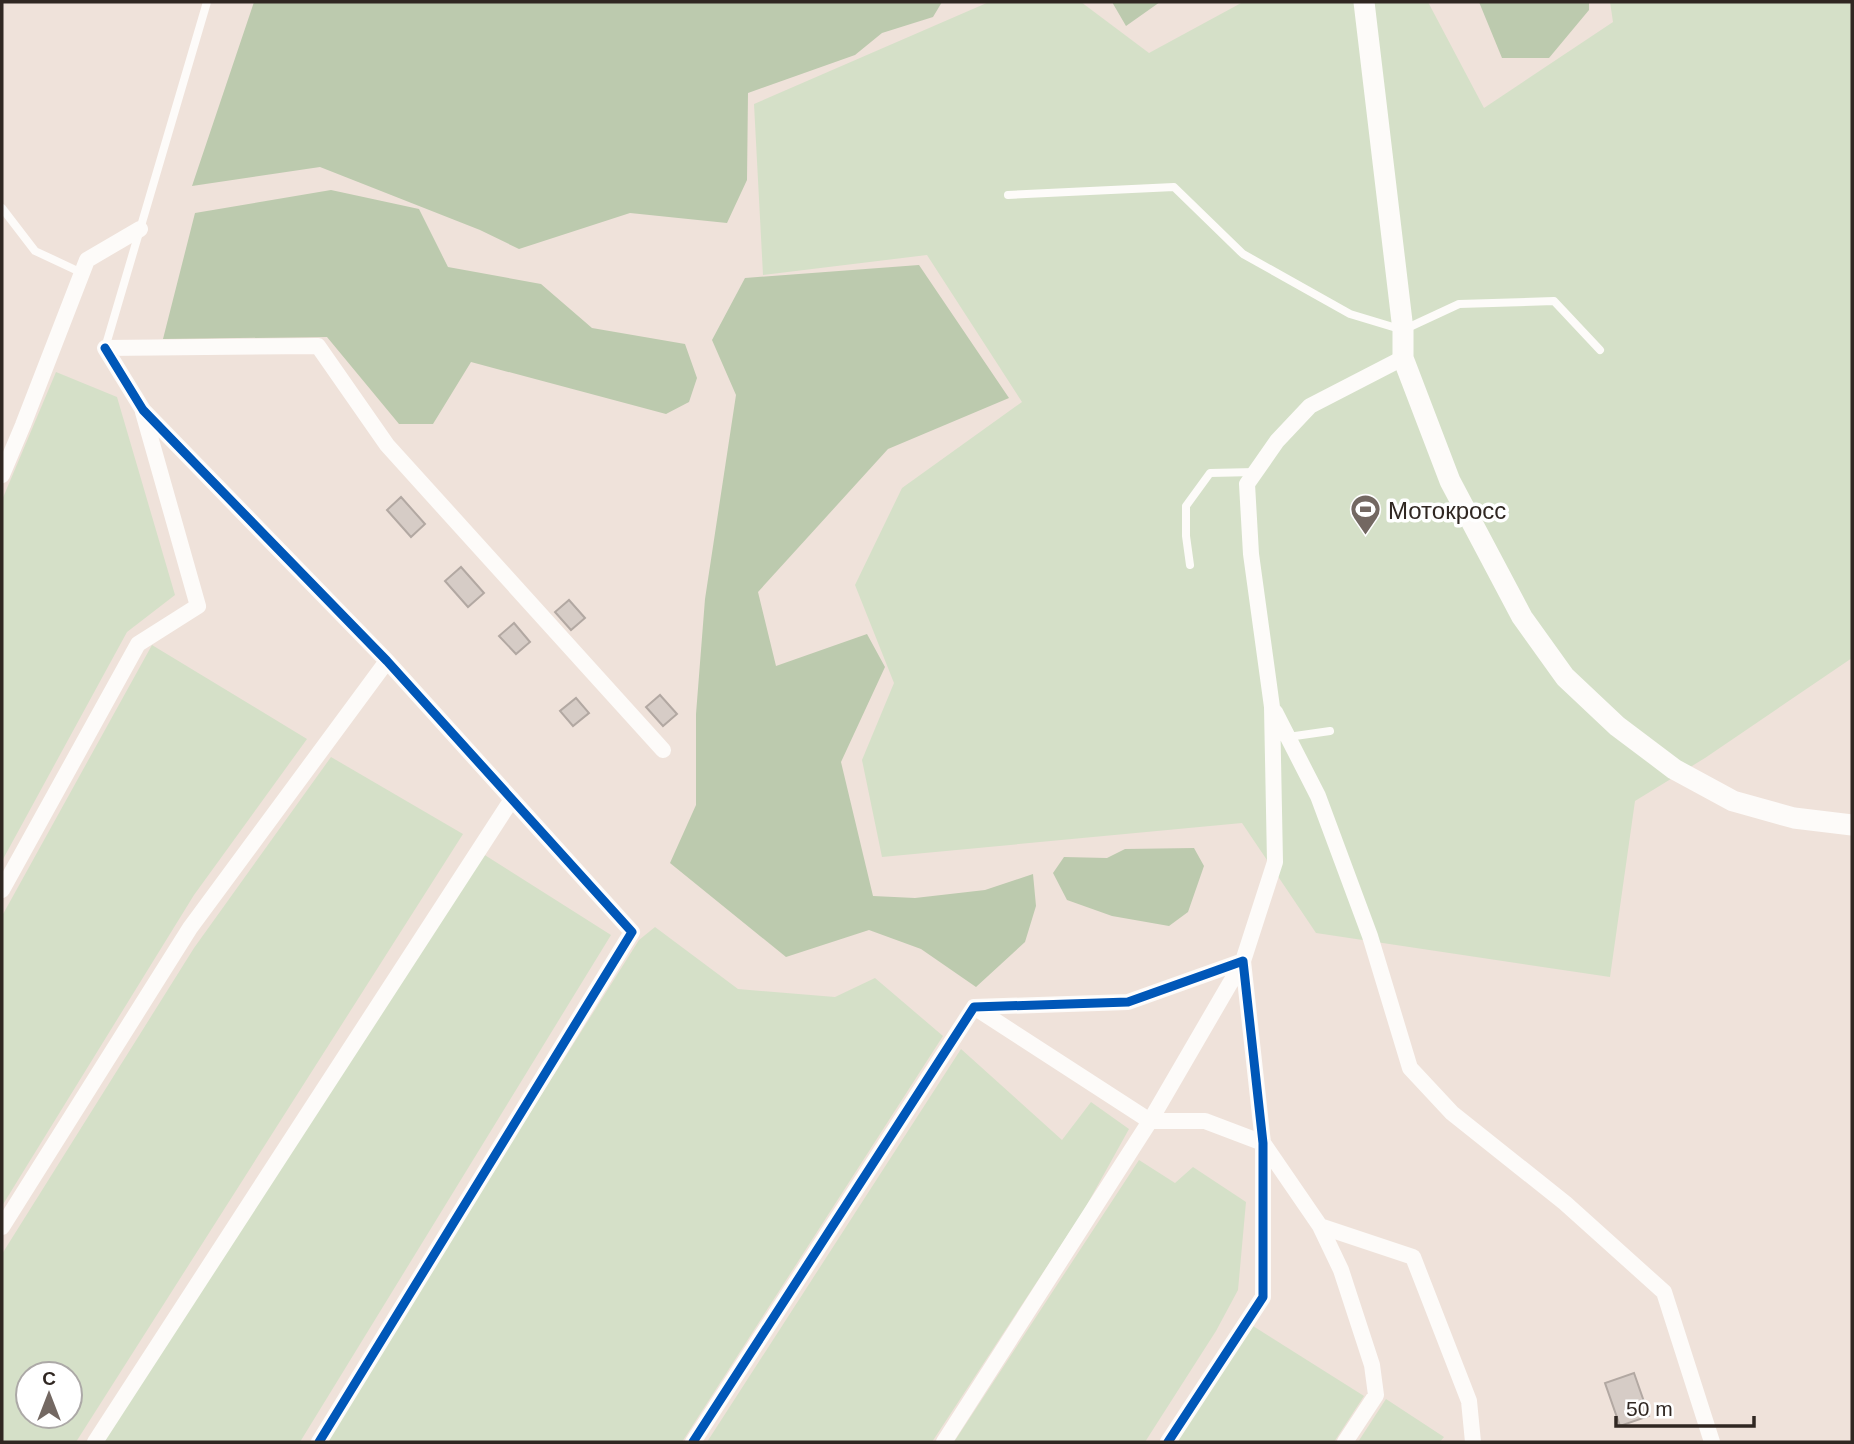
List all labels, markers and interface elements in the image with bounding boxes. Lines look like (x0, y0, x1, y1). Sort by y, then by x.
sports icon: Мотокросс (1348, 493, 1382, 537)
place label: Мотокросс (1388, 497, 1506, 524)
north arrow (14, 1360, 84, 1430)
text: С (42, 1368, 56, 1389)
scale bar (1616, 1384, 1754, 1428)
text: 50 m (1626, 1397, 1673, 1420)

